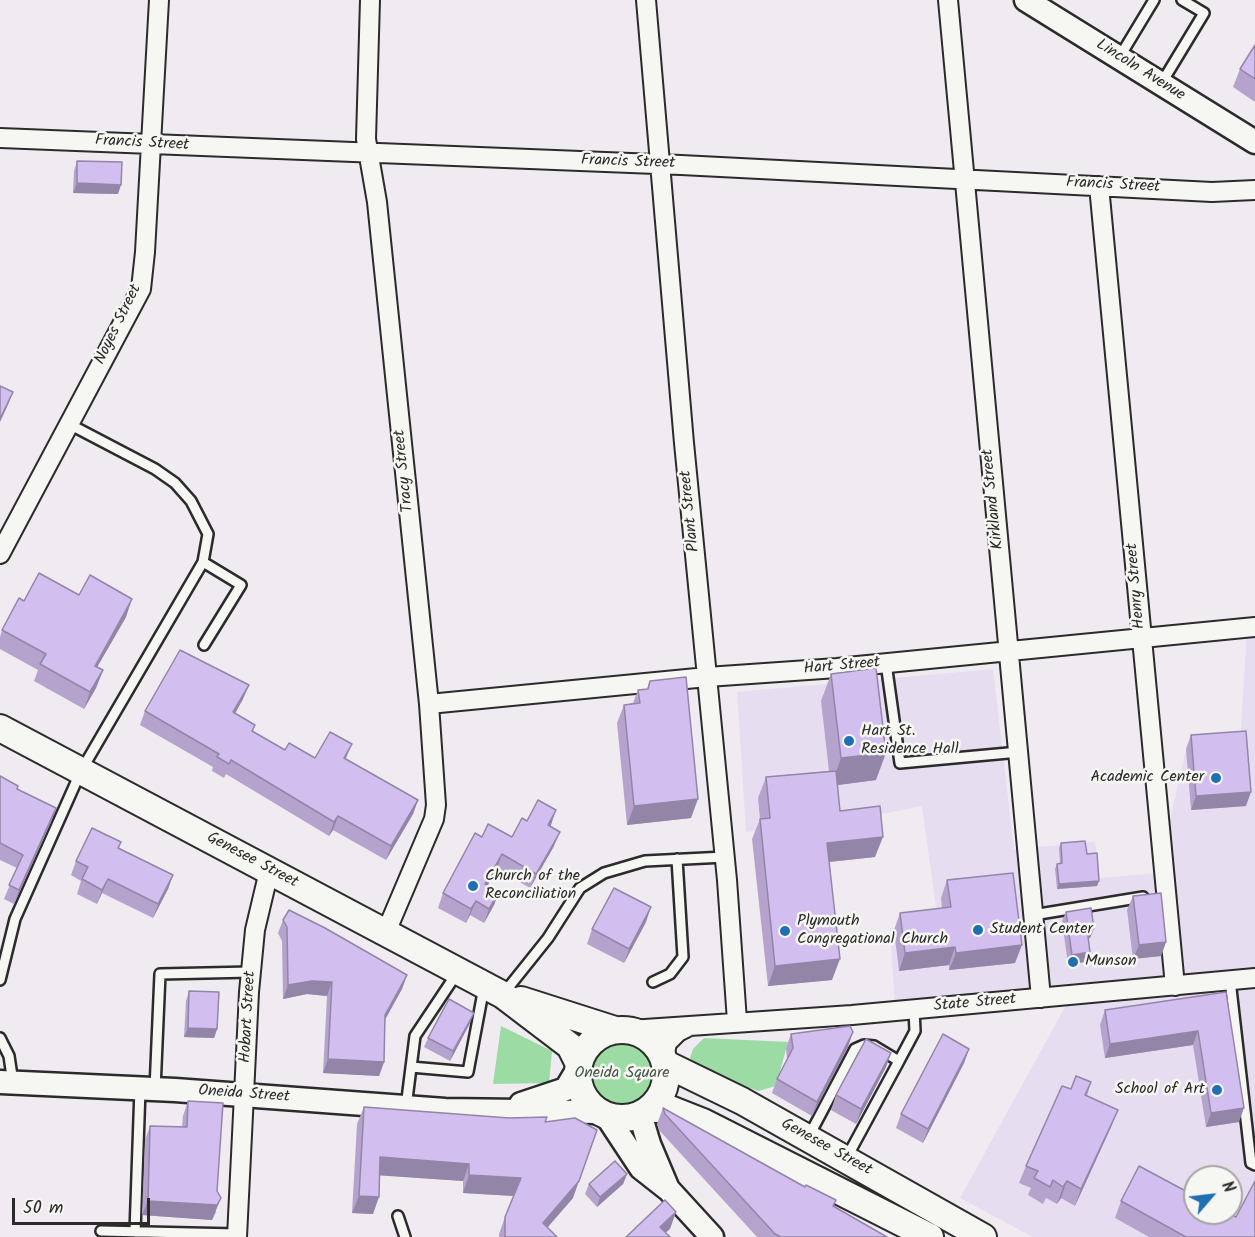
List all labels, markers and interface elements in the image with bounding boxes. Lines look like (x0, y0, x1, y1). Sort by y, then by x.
street label: Lincoln Avenue (1092, 36, 1188, 106)
street label: Francis Street (94, 132, 190, 156)
street label: Francis Street (580, 152, 676, 174)
street label: Francis Street (1065, 174, 1161, 198)
street label: Noyes Street (91, 282, 147, 368)
street label: Tracy Street (391, 429, 419, 513)
street label: Kirkland Street (979, 448, 1009, 550)
street label: Plant Street (677, 469, 705, 553)
street label: Henry Street (1124, 542, 1150, 630)
street label: Hart Street (803, 654, 881, 680)
place label: Hart St. Residence Hall (861, 722, 959, 760)
marker: Hart St. Residence Hall (842, 734, 856, 748)
place label: Academic Center (1090, 768, 1204, 788)
marker: Academic Center (1209, 771, 1223, 785)
street label: Genesee Street (203, 829, 301, 893)
place label: Church of the Reconciliation (485, 867, 580, 905)
marker: Church of the Reconciliation (466, 879, 480, 893)
place label: Plymouth Congregational Church (797, 912, 948, 950)
place label: Student Center (990, 920, 1093, 940)
marker: Student Center (971, 923, 985, 937)
marker: Plymouth Congregational Church (778, 924, 792, 938)
place label: Munson (1085, 952, 1136, 972)
marker: Munson (1066, 955, 1080, 969)
street label: Hobart Street (237, 970, 261, 1064)
street label: State Street (933, 991, 1017, 1017)
park label: Oneida Square (574, 1064, 670, 1084)
place label: School of Art (1115, 1080, 1205, 1100)
street label: Oneida Street (198, 1082, 290, 1108)
marker: School of Art (1210, 1083, 1224, 1097)
street label: Genesee Street (777, 1115, 875, 1181)
north arrow (1183, 1165, 1243, 1225)
text: N (1214, 1177, 1241, 1198)
scale bar (15, 1186, 153, 1224)
text: 50 m (23, 1194, 63, 1223)

